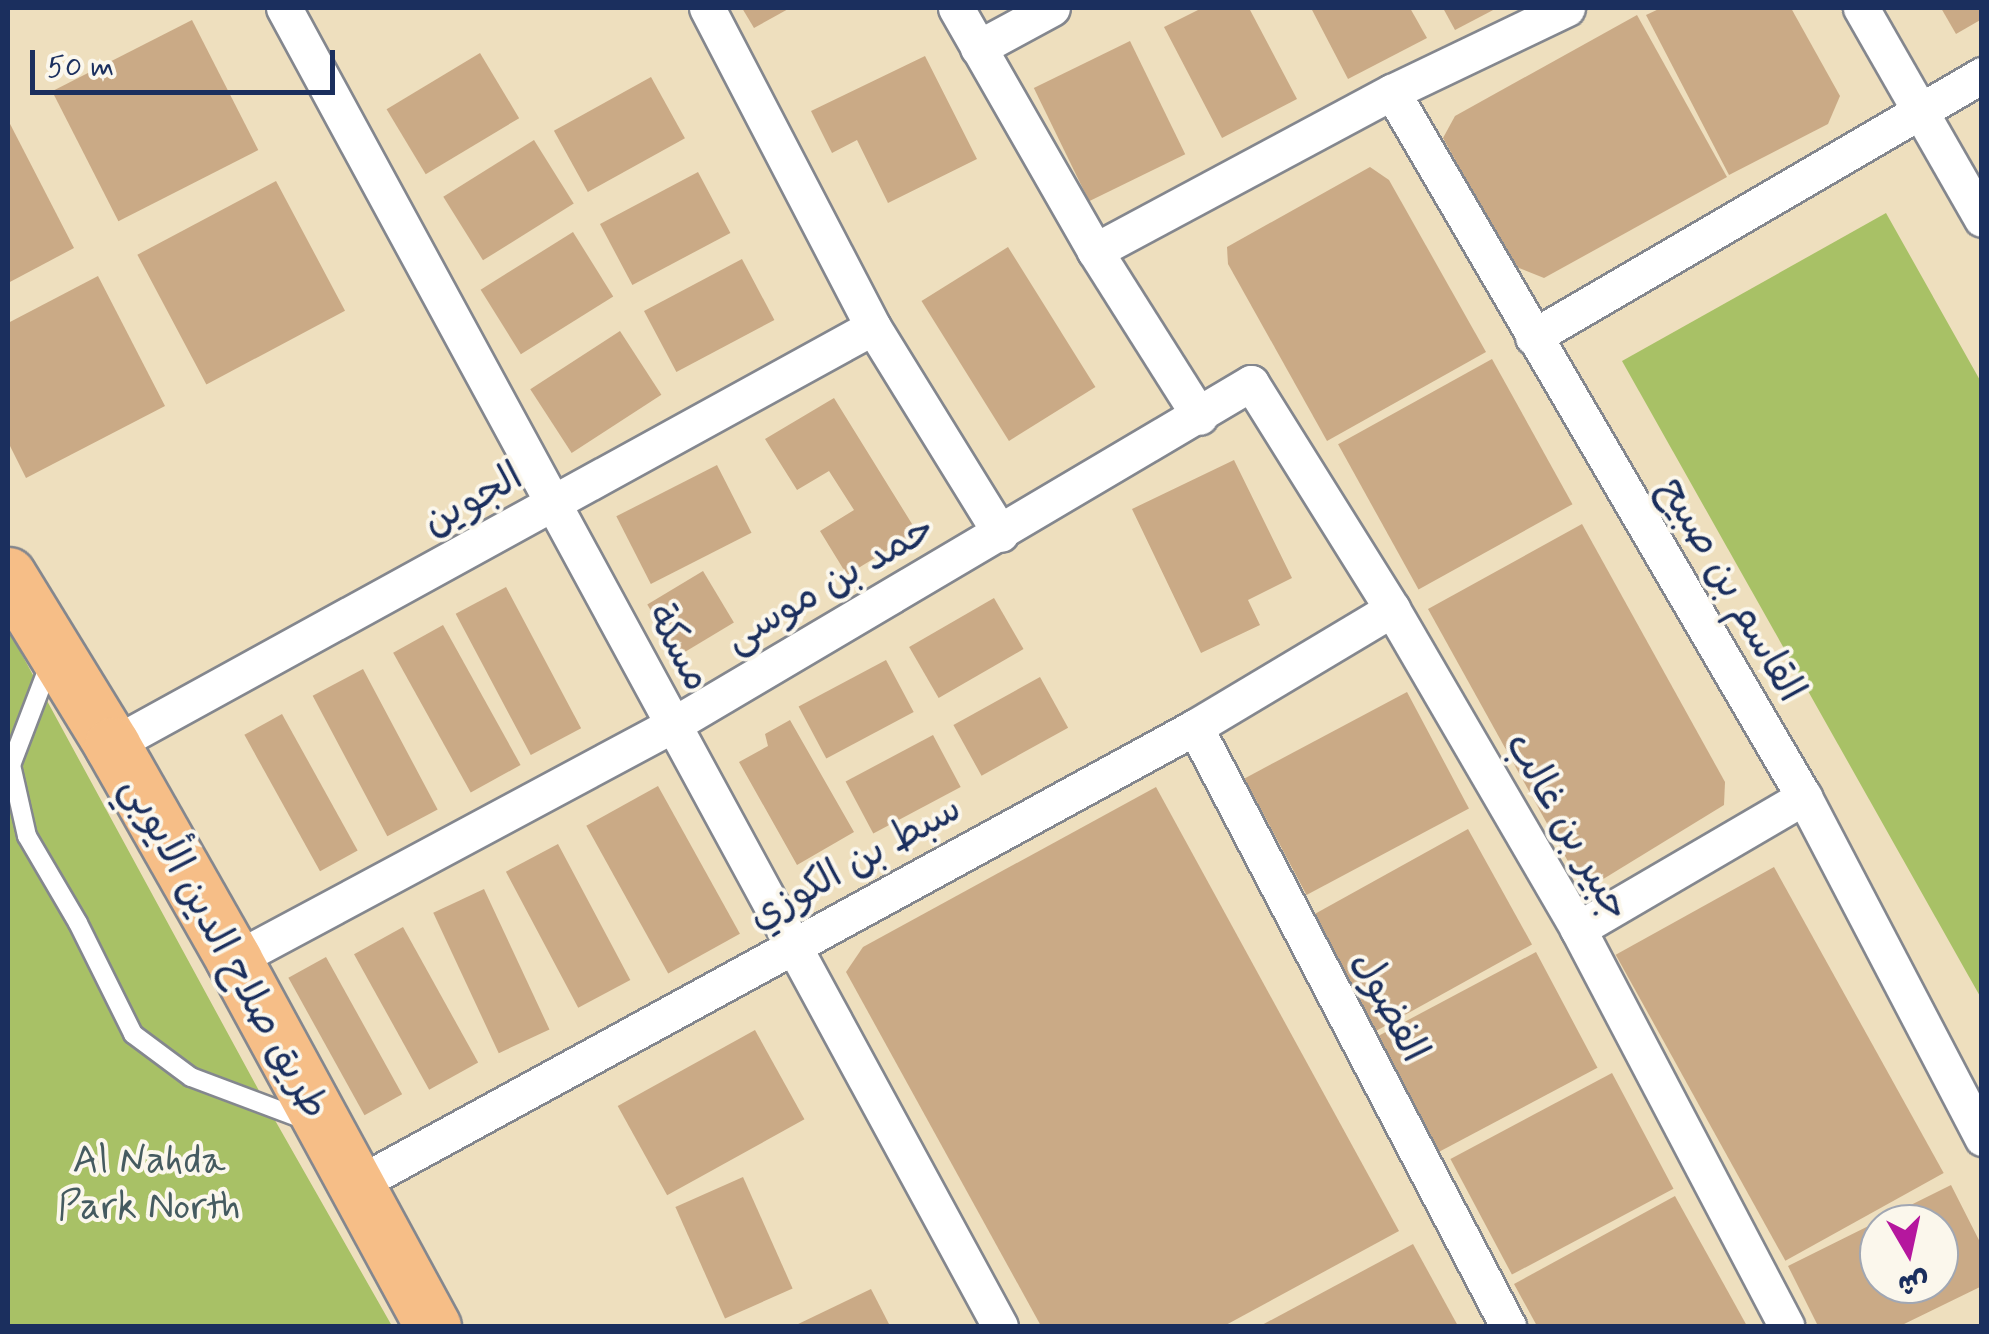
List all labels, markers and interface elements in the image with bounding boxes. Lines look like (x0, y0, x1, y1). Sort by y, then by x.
scale bar (35, 30, 340, 92)
text: 50 m (47, 48, 114, 87)
street label: الجوين (415, 453, 531, 547)
street label: القاسم بن صبيح (1647, 469, 1815, 711)
street label: حمد بن موسى (717, 505, 943, 663)
street label: مسكة (635, 596, 721, 700)
street label: جبير بن غالب (1494, 724, 1640, 930)
street label: طريق صلاح الدين الأيوبي (110, 768, 338, 1128)
street label: سبط بن الكوزي (740, 785, 970, 941)
street label: الفضول (1340, 943, 1438, 1071)
park label: Al Nahda Park North (57, 1137, 241, 1231)
north arrow (1859, 1204, 1959, 1304)
text: ش (1895, 1261, 1932, 1303)

